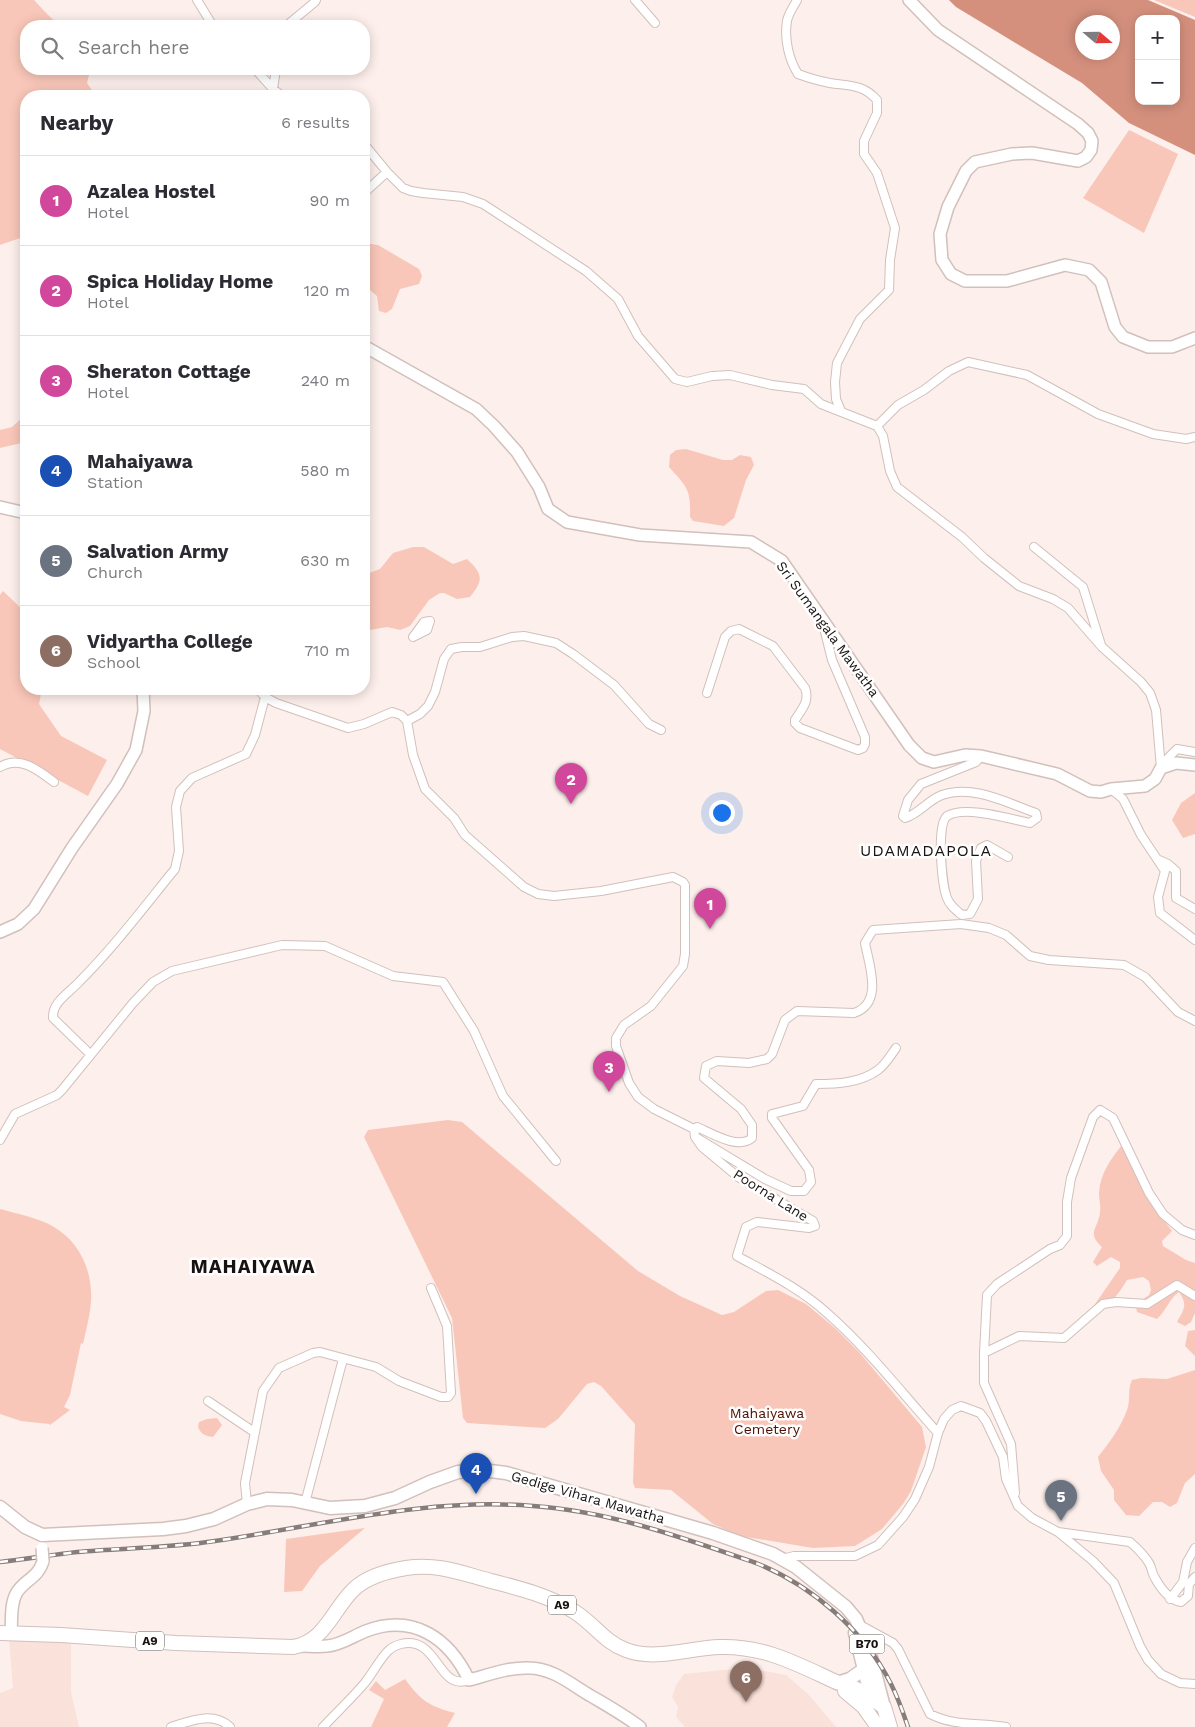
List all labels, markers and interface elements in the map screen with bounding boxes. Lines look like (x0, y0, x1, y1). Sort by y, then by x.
north arrow (1075, 15, 1120, 60)
map controls (1135, 15, 1180, 105)
button: + (1135, 15, 1180, 60)
search box (20, 20, 370, 75)
icon: search (38, 34, 66, 62)
text: Search here (78, 36, 189, 59)
button: − (1135, 60, 1180, 105)
text: Nearby (40, 110, 113, 135)
text: 6 results (281, 113, 350, 132)
text: Azalea Hostel (87, 180, 215, 203)
text: 1 (53, 191, 59, 210)
text: 90 m (309, 191, 350, 210)
text: Hotel (87, 203, 129, 222)
text: Spica Holiday Home (87, 270, 273, 293)
text: 2 (51, 281, 61, 300)
text: 120 m (304, 281, 350, 300)
text: Hotel (87, 293, 129, 312)
text: Sheraton Cottage (87, 360, 251, 383)
text: 3 (51, 371, 61, 390)
text: 240 m (301, 371, 350, 390)
text: Hotel (87, 383, 129, 402)
text: Mahaiyawa (87, 450, 193, 473)
text: 4 (51, 461, 61, 480)
text: 580 m (300, 461, 350, 480)
text: Station (87, 473, 143, 492)
text: Salvation Army (87, 540, 228, 563)
text: 5 (51, 551, 61, 570)
text: 630 m (300, 551, 350, 570)
street label: Sri Sumangala Mawatha (773, 558, 883, 700)
text: Church (87, 563, 143, 582)
text: Vidyartha College (87, 630, 253, 653)
text: 6 (51, 641, 61, 660)
text: 710 m (304, 641, 350, 660)
text: School (87, 653, 140, 672)
pin: 2 (555, 763, 587, 804)
your location (709, 800, 735, 826)
district label: UDAMADAPOLA (860, 841, 992, 860)
pin: 1 (694, 888, 726, 929)
pin: 3 (593, 1051, 625, 1092)
street label: Poorna Lane (731, 1166, 811, 1224)
district label: MAHAIYAWA (190, 1255, 316, 1278)
park label: Mahaiyawa Cemetery (730, 1405, 804, 1437)
pin: 4 (460, 1453, 492, 1494)
street label: Gedige Vihara Mawatha (509, 1467, 667, 1527)
pin: 5 (1045, 1480, 1077, 1521)
road number: A9 (548, 1596, 576, 1614)
road number: A9 (136, 1632, 164, 1650)
road number: B70 (850, 1635, 884, 1654)
pin: 6 (730, 1661, 762, 1702)

